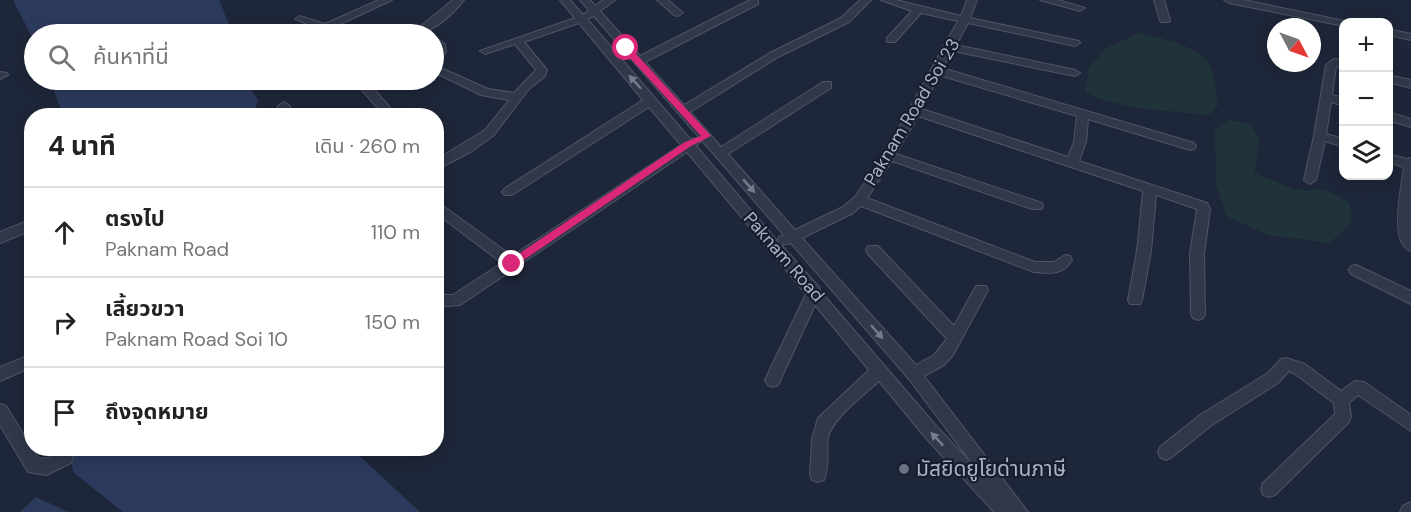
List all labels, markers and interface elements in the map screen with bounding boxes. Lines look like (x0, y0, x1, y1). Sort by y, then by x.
north arrow (1267, 18, 1321, 72)
map controls (1339, 18, 1393, 180)
button: + (1339, 18, 1393, 72)
search box (24, 24, 444, 90)
route start (612, 34, 638, 60)
street label: Paknam Road Soi 23 (859, 34, 965, 190)
icon: search (45, 41, 78, 74)
text: ค้นหาที่นี่ (93, 42, 169, 71)
button: − (1339, 72, 1393, 126)
one-way arrow (629, 75, 642, 90)
button: layers (1339, 126, 1393, 180)
text: 4 นาที (48, 129, 116, 163)
text: เดิน · 260 m (314, 133, 420, 159)
one-way arrow (742, 178, 755, 194)
text: ตรงไป (105, 204, 165, 233)
street label: Paknam Road (738, 207, 830, 307)
icon: ahead (48, 216, 81, 249)
text: 110 m (371, 219, 420, 245)
text: Paknam Road (105, 236, 229, 262)
route end (498, 250, 524, 276)
text: เลี้ยวขวา (105, 294, 185, 323)
icon: right (48, 306, 81, 339)
text: 150 m (365, 309, 420, 335)
one-way arrow (870, 325, 884, 340)
text: Paknam Road Soi 10 (105, 326, 288, 352)
icon: arrive (48, 396, 81, 429)
text: ถึงจุดหมาย (105, 397, 209, 426)
one-way arrow (930, 431, 944, 446)
place label: มัสยิดยูโยด่านภาษี (916, 455, 1066, 483)
marker: มัสยิดยูโยด่านภาษี (897, 462, 911, 476)

